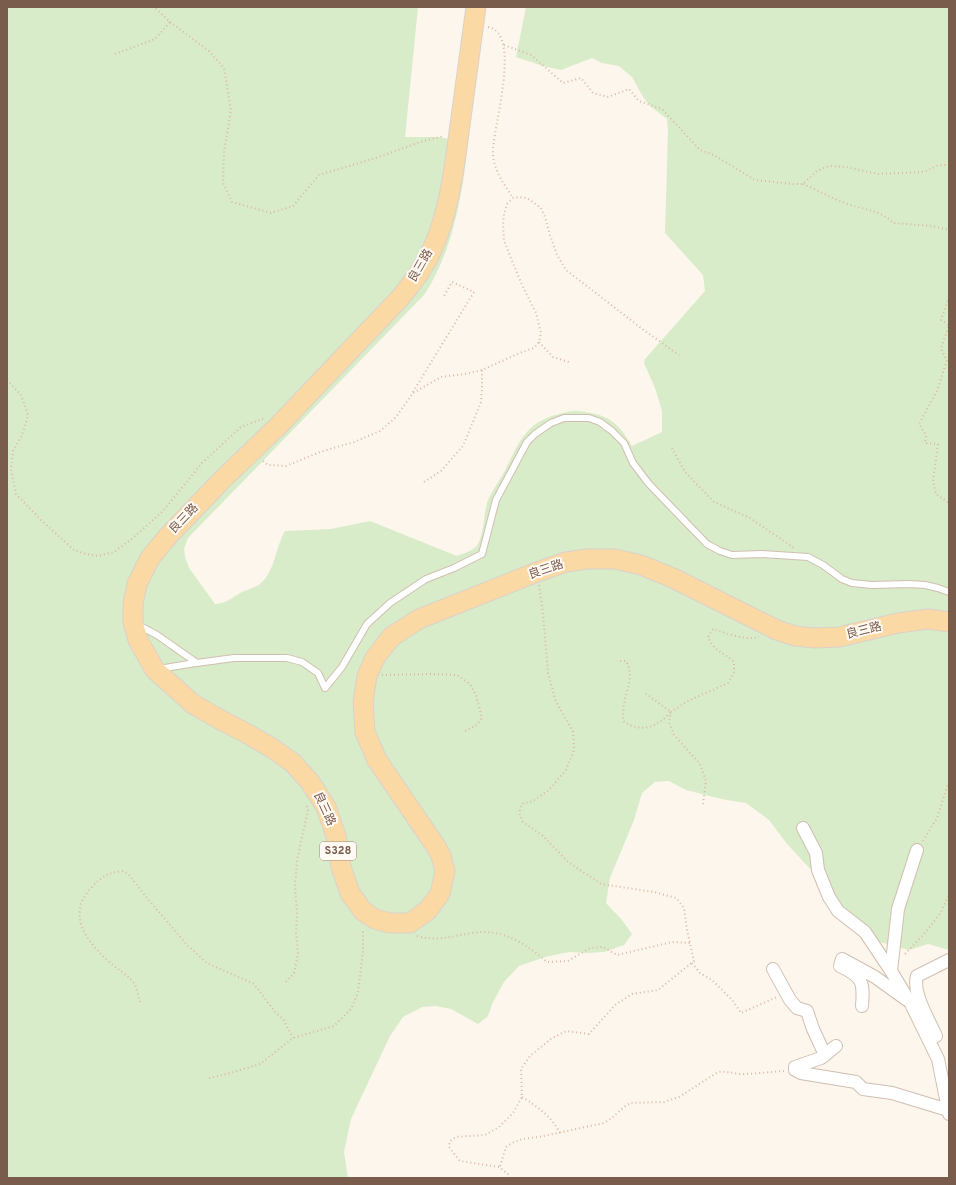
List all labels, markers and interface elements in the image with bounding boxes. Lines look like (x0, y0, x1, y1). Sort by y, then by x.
street label: 良三路 (405, 246, 437, 286)
street label: 良三路 (166, 500, 202, 538)
street label: 良三路 (526, 557, 566, 583)
street label: 良三路 (845, 619, 883, 643)
street label: 良三路 (309, 789, 339, 829)
road number: S328 (320, 842, 356, 860)

